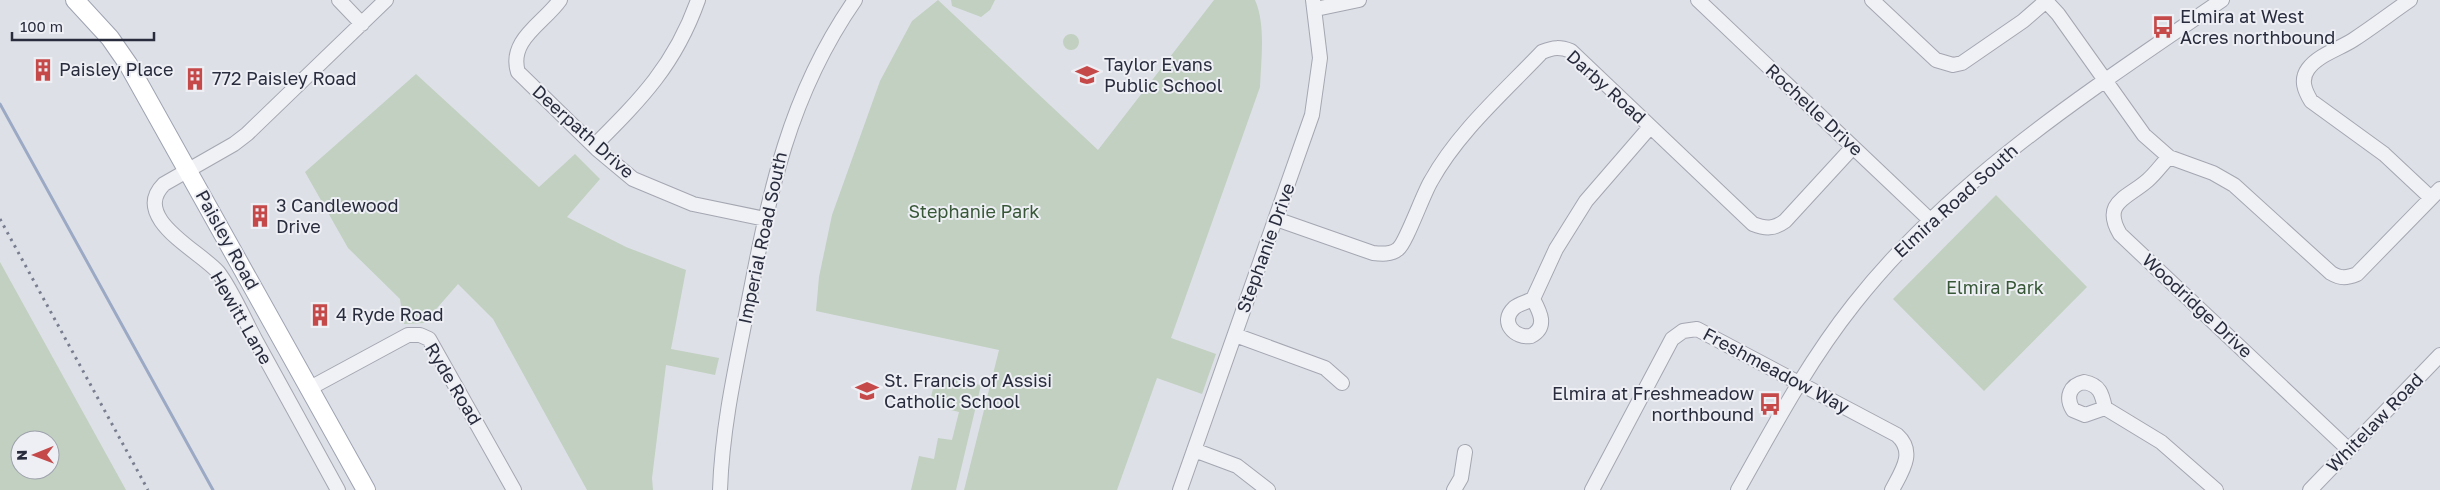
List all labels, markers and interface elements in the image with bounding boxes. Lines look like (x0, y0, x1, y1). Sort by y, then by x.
place label: Elmira at West Acres northbound (2180, 5, 2335, 48)
scale bar (12, 10, 155, 42)
bus stop icon: Elmira at West Acres northbound (2150, 14, 2176, 40)
text: 100 m (20, 17, 63, 35)
street label: Darby Road (1562, 45, 1651, 128)
place label: Taylor Evans Public School (1104, 53, 1223, 96)
building icon: Paisley Place (30, 57, 56, 83)
place label: Paisley Place (59, 58, 173, 80)
street label: Rochelle Drive (1761, 59, 1868, 160)
school or university icon: Taylor Evans Public School (1074, 62, 1100, 88)
building icon: 772 Paisley Road (182, 66, 208, 92)
place label: 772 Paisley Road (212, 67, 357, 89)
street label: Deerpath Drive (528, 80, 639, 183)
street label: Elmira Road South (1889, 139, 2022, 262)
street label: Imperial Road South (733, 150, 791, 326)
street label: Stephanie Drive (1231, 180, 1299, 316)
street label: Paisley Road (191, 186, 264, 293)
place label: 3 Candlewood Drive (276, 194, 399, 237)
park label: Stephanie Park (909, 200, 1039, 222)
building icon: 3 Candlewood Drive (247, 203, 273, 229)
street label: Woodridge Drive (2138, 249, 2257, 362)
street label: Hewitt Lane (206, 267, 277, 368)
park label: Elmira Park (1946, 276, 2044, 298)
building icon: 4 Ryde Road (307, 302, 333, 328)
place label: 4 Ryde Road (336, 303, 444, 325)
street label: Freshmeadow Way (1700, 322, 1853, 418)
street label: Ryde Road (421, 338, 487, 429)
street label: Whitelaw Road (2321, 368, 2427, 477)
place label: St. Francis of Assisi Catholic School (884, 369, 1052, 412)
school or university icon: St. Francis of Assisi Catholic School (854, 378, 880, 404)
place label: Elmira at Freshmeadow northbound (1552, 382, 1754, 425)
bus stop icon: Elmira at Freshmeadow northbound (1757, 391, 1783, 417)
north arrow (10, 430, 60, 480)
text: N (13, 450, 30, 461)

